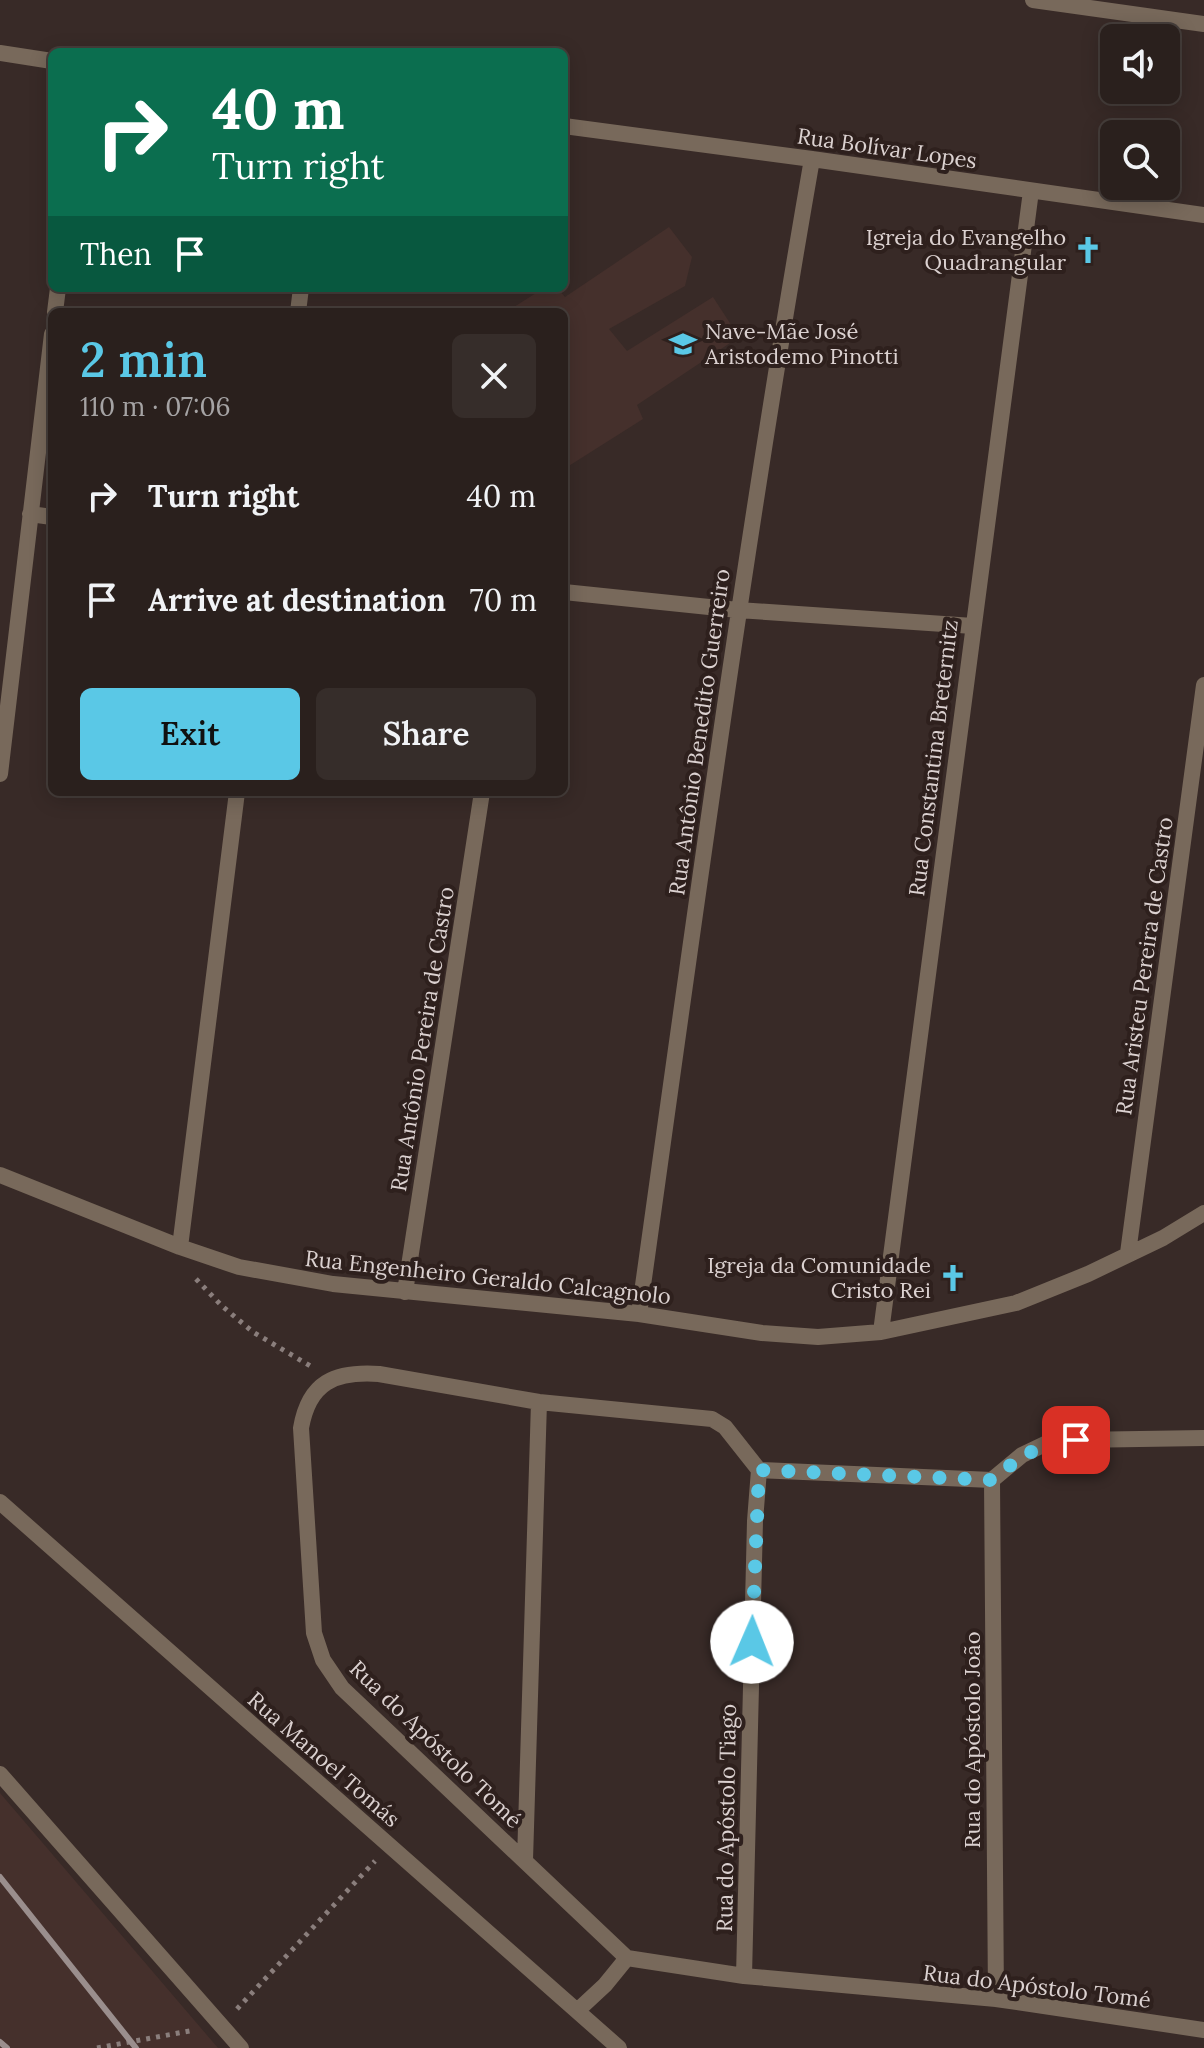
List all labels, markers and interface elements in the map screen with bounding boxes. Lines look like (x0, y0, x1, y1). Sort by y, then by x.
map controls (1100, 24, 1180, 200)
button: sound (1100, 24, 1180, 104)
text: 40 m (212, 73, 345, 144)
icon: right (80, 80, 184, 184)
button: search (1100, 120, 1180, 200)
street label: Rua Bolívar Lopes (795, 122, 979, 174)
text: Turn right (212, 143, 385, 189)
place label: Igreja do Evangelho Quadrangular (866, 223, 1066, 276)
icon: arrive (168, 232, 212, 276)
text: Then (80, 235, 152, 273)
church icon: Igreja do Evangelho Quadrangular (1073, 235, 1103, 265)
place label: Nave-Mãe José Aristodemo Pinotti (704, 317, 899, 370)
text: 2 min (80, 329, 207, 390)
school or university icon: Nave-Mãe José Aristodemo Pinotti (668, 329, 698, 359)
button: close (452, 334, 536, 418)
text: 110 m · 07:06 (80, 390, 231, 423)
icon: right (80, 474, 124, 518)
text: Turn right (148, 477, 299, 515)
text: 40 m (466, 477, 536, 515)
street label: Rua Antônio Benedito Guerreiro (662, 567, 736, 897)
icon: arrive (80, 578, 124, 622)
text: Arrive at destination (148, 581, 446, 619)
text: 70 m (470, 581, 537, 619)
street label: Rua Constantina Breternitz (902, 618, 964, 898)
button: Exit (80, 688, 300, 780)
button: Share (316, 688, 536, 780)
street label: Rua Aristeu Pereira de Castro (1109, 815, 1179, 1117)
street label: Rua Antônio Pereira de Castro (384, 885, 460, 1193)
street label: Rua Engenheiro Geraldo Calcagnolo (304, 1244, 672, 1310)
place label: Igreja da Comunidade Cristo Rei (707, 1251, 931, 1304)
church icon: Igreja da Comunidade Cristo Rei (938, 1263, 968, 1293)
pin (1042, 1406, 1110, 1474)
icon: arrive (1054, 1418, 1098, 1462)
position arrow (710, 1600, 794, 1684)
street label: Rua do Apóstolo João (958, 1631, 986, 1849)
street label: Rua do Apóstolo Tomé (344, 1654, 528, 1834)
street label: Rua Manoel Tomás (242, 1685, 406, 1833)
street label: Rua do Apóstolo Tiago (710, 1704, 742, 1932)
street label: Rua do Apóstolo Tomé (921, 1958, 1153, 2014)

